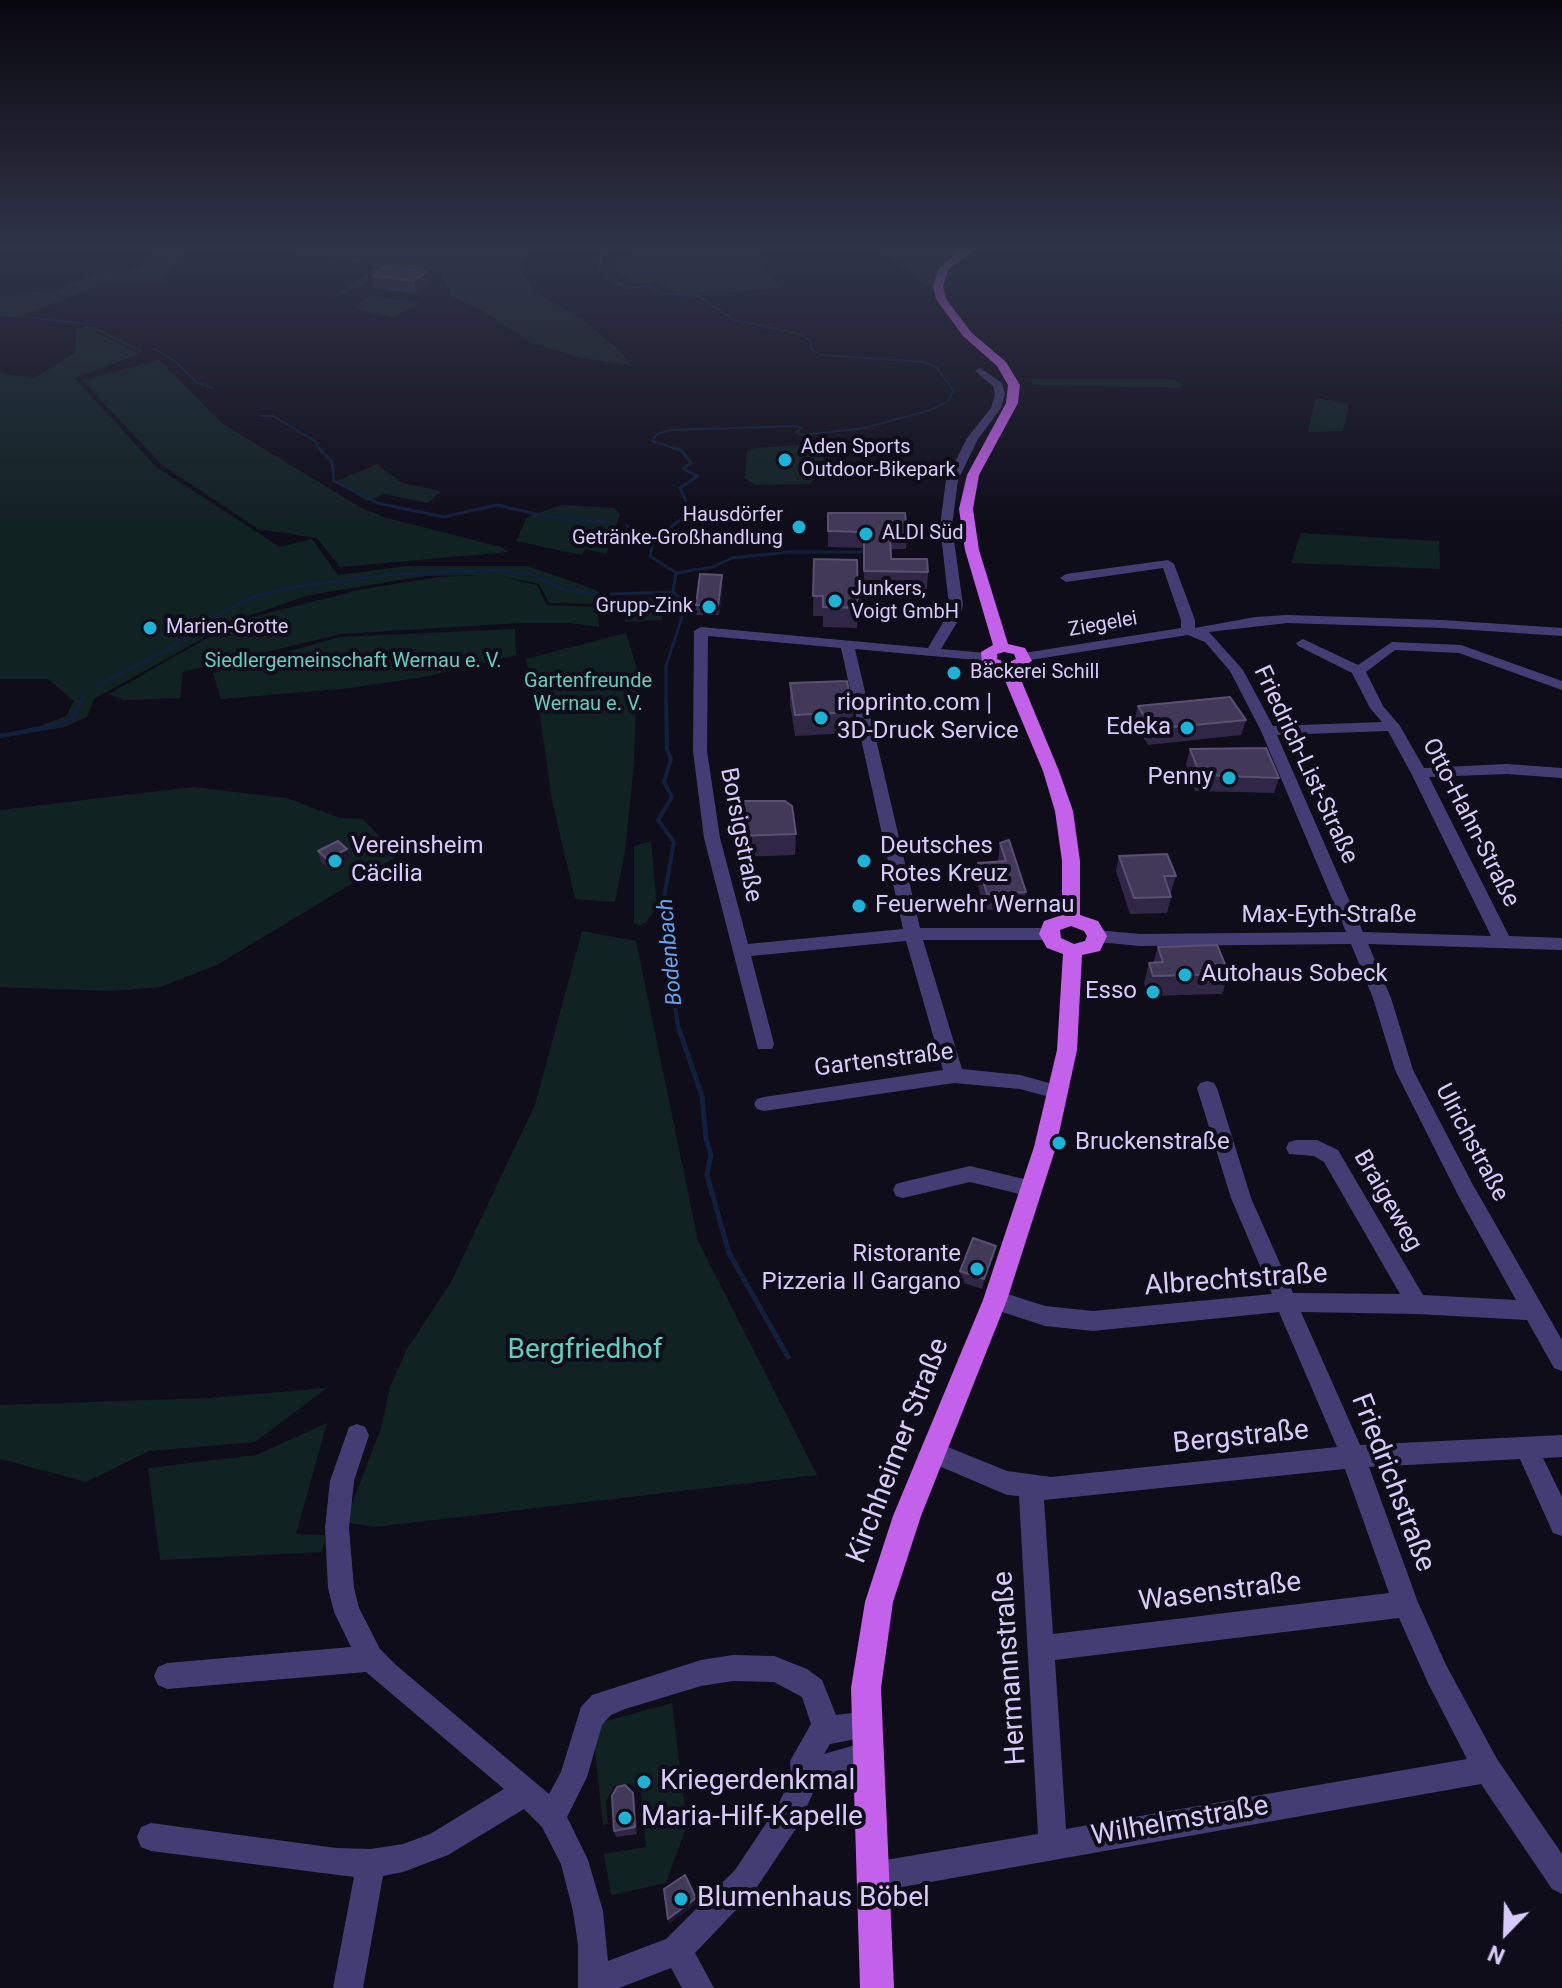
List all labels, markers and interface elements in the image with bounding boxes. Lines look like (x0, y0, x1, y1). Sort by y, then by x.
place label: Aden Sports Outdoor-Bikepark (801, 436, 956, 483)
marker: Aden Sports Outdoor-Bikepark (776, 451, 794, 469)
place label: Hausdörfer Getränke-Großhandlung (572, 504, 783, 551)
marker: Hausdörfer Getränke-Großhandlung (790, 518, 808, 536)
place label: ALDI Süd (882, 522, 964, 546)
marker: ALDI Süd (857, 525, 875, 543)
place label: Junkers, Voigt GmbH (851, 578, 959, 625)
marker: Junkers, Voigt GmbH (826, 592, 844, 610)
place label: Grupp-Zink (596, 595, 693, 619)
marker: Grupp-Zink (700, 598, 718, 616)
street label: Ziegelei (1067, 607, 1139, 643)
place label: Marien-Grotte (166, 616, 288, 640)
marker: Marien-Grotte (141, 619, 159, 637)
park label: Siedlergemeinschaft Wernau e. V. (204, 650, 502, 674)
place label: Bäckerei Schill (970, 661, 1099, 685)
street label: Friedrich-List-Straße (1247, 661, 1363, 869)
marker: Bäckerei Schill (945, 664, 963, 682)
park label: Gartenfreunde Wernau e. V. (524, 670, 652, 717)
place label: rioprinto.com | 3D-Druck Service (837, 690, 1019, 746)
marker: rioprinto.com | 3D-Druck Service (812, 709, 830, 727)
place label: Edeka (1106, 714, 1171, 742)
marker: Edeka (1178, 719, 1196, 737)
street label: Otto-Hahn-Straße (1415, 734, 1525, 912)
place label: Penny (1147, 764, 1213, 792)
street label: Borsigstraße (713, 765, 767, 905)
marker: Penny (1220, 769, 1238, 787)
place label: Vereinsheim Cäcilia (351, 833, 483, 889)
place label: Deutsches Rotes Kreuz (880, 833, 1008, 889)
marker: Vereinsheim Cäcilia (326, 852, 344, 870)
marker: Deutsches Rotes Kreuz (855, 852, 873, 870)
place label: Feuerwehr Wernau (875, 892, 1074, 920)
water label: Bodenbach (653, 897, 689, 1007)
marker: Feuerwehr Wernau (850, 897, 868, 915)
street label: Max-Eyth-Straße (1242, 902, 1416, 930)
place label: Autohaus Sobeck (1201, 961, 1388, 989)
marker: Autohaus Sobeck (1176, 966, 1194, 984)
place label: Esso (1085, 978, 1137, 1006)
marker: Esso (1144, 983, 1162, 1001)
street label: Gartenstraße (813, 1038, 955, 1084)
street label: Ulrichstraße (1428, 1079, 1514, 1207)
place label: Bruckenstraße (1075, 1129, 1230, 1157)
marker: Bruckenstraße (1050, 1134, 1068, 1152)
street label: Braigeweg (1347, 1145, 1427, 1257)
place label: Ristorante Pizzeria Il Gargano (762, 1241, 961, 1297)
street label: Albrechtstraße (1143, 1258, 1329, 1304)
marker: Ristorante Pizzeria Il Gargano (968, 1260, 986, 1278)
park label: Bergfriedhof (507, 1334, 663, 1368)
street label: Kirchheimer Straße (841, 1334, 957, 1568)
street label: Friedrichstraße (1343, 1389, 1441, 1577)
street label: Bergstraße (1171, 1414, 1311, 1462)
street label: Wasenstraße (1137, 1566, 1303, 1620)
street label: Hermannstraße (987, 1570, 1035, 1766)
place label: Kriegerdenkmal (660, 1765, 855, 1799)
marker: Kriegerdenkmal (635, 1773, 653, 1791)
street label: Wilhelmstraße (1089, 1790, 1271, 1854)
place label: Maria-Hilf-Kapelle (641, 1801, 863, 1835)
marker: Maria-Hilf-Kapelle (616, 1809, 634, 1827)
place label: Blumenhaus Böbel (697, 1882, 930, 1916)
marker: Blumenhaus Böbel (672, 1890, 690, 1908)
north arrow (1466, 1892, 1546, 1972)
text: N (1484, 1940, 1508, 1969)

